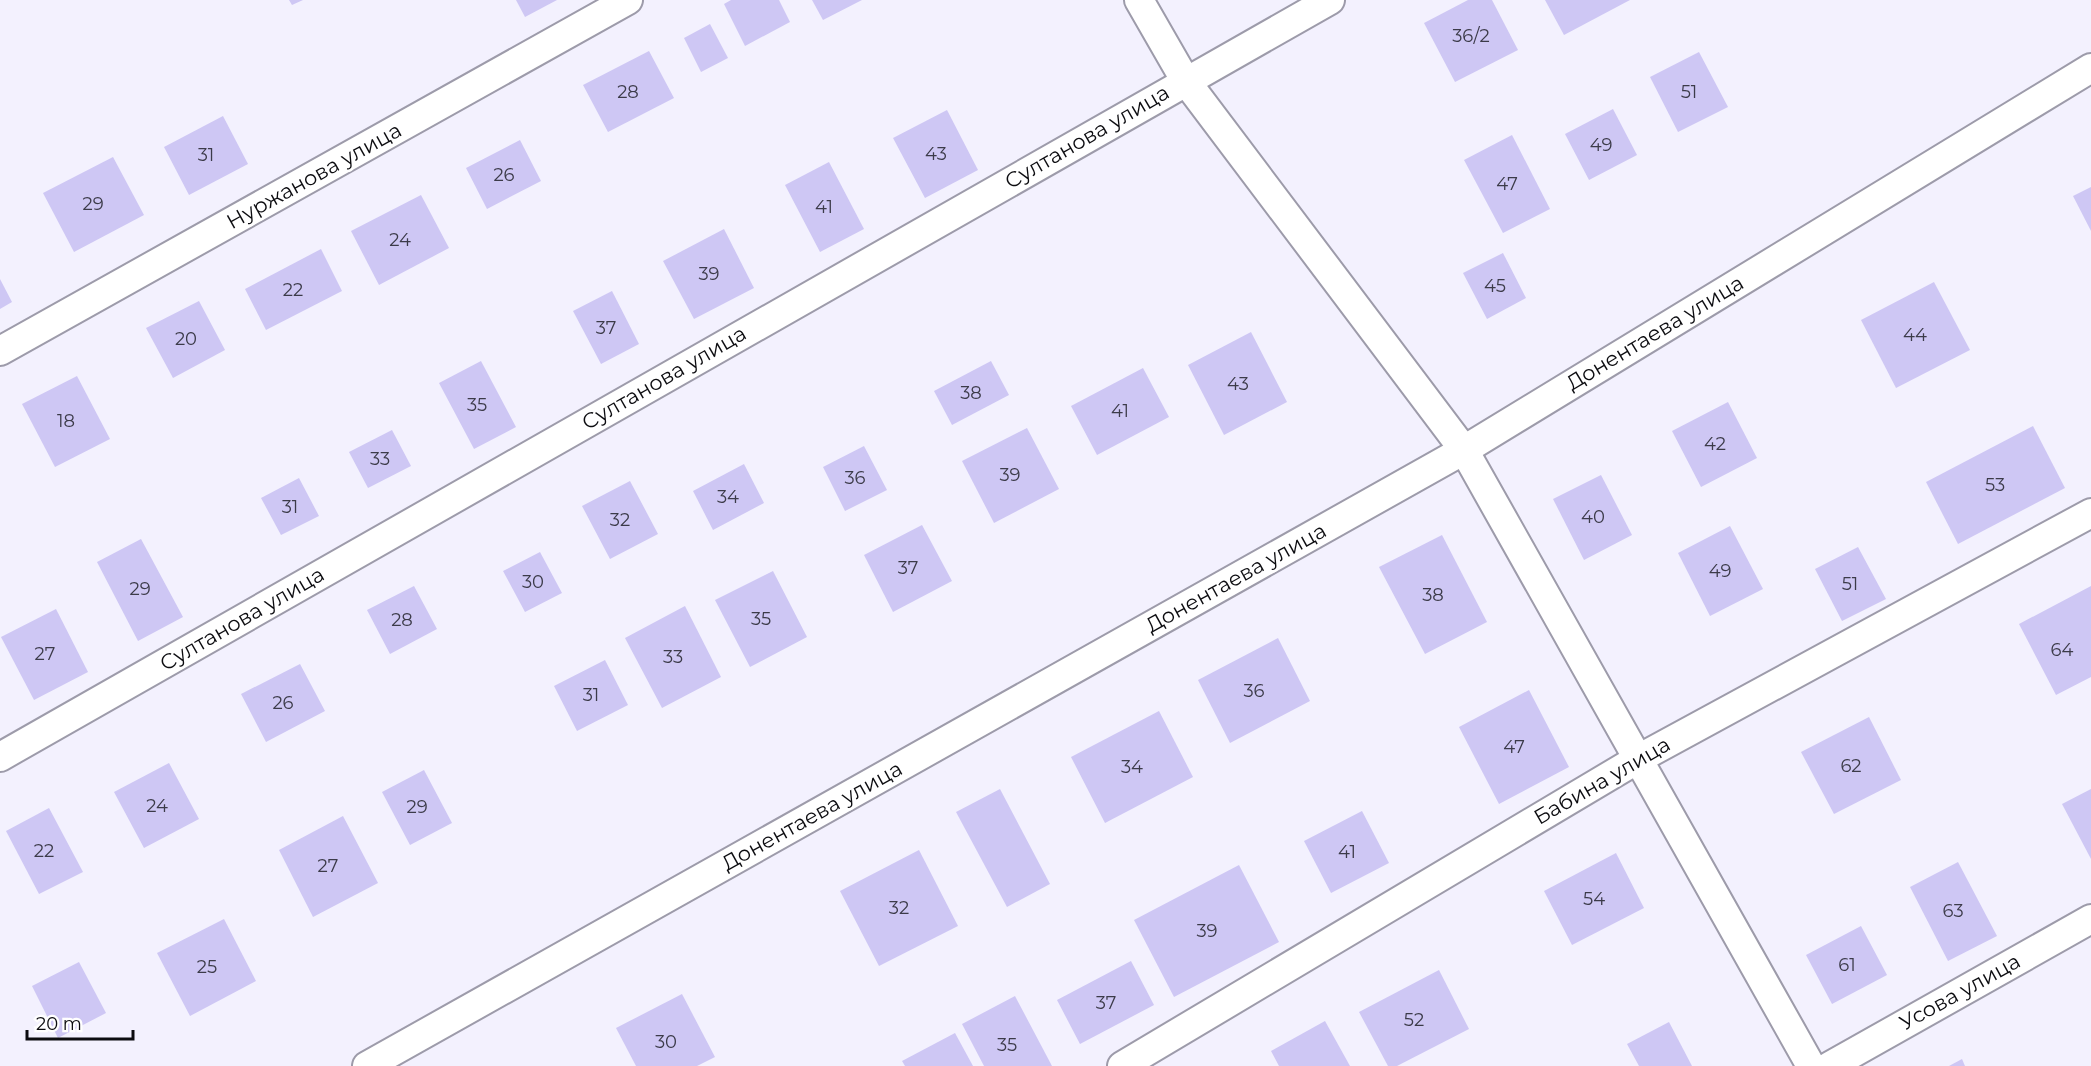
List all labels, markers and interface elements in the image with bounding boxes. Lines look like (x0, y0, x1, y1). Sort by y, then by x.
house number: 36/2 (1452, 25, 1490, 47)
street label: Султанова улица (1000, 79, 1173, 194)
house number: 28 (617, 81, 639, 103)
house number: 51 (1681, 81, 1697, 103)
street label: Нуржанова улица (222, 117, 406, 234)
house number: 49 (1590, 134, 1612, 156)
house number: 43 (925, 143, 947, 165)
house number: 31 (198, 144, 214, 166)
house number: 26 (493, 164, 515, 186)
house number: 47 (1496, 173, 1518, 195)
house number: 29 (82, 193, 104, 215)
house number: 41 (815, 196, 833, 218)
house number: 24 (389, 229, 411, 251)
house number: 39 (698, 263, 720, 285)
street label: Донентаева улица (1562, 270, 1748, 395)
house number: 45 (1484, 275, 1506, 297)
house number: 22 (283, 279, 303, 301)
house number: 37 (596, 317, 616, 339)
street label: Султанова улица (577, 320, 750, 435)
house number: 44 (1903, 324, 1927, 346)
house number: 20 (175, 328, 197, 350)
house number: 43 (1227, 373, 1249, 395)
house number: 38 (960, 382, 982, 404)
house number: 35 (467, 394, 487, 416)
house number: 41 (1111, 400, 1129, 422)
house number: 18 (57, 410, 75, 432)
house number: 42 (1704, 433, 1726, 455)
house number: 33 (370, 448, 390, 470)
house number: 39 (999, 464, 1021, 486)
house number: 36 (844, 467, 866, 489)
house number: 53 (1985, 474, 2005, 496)
house number: 34 (717, 486, 739, 508)
house number: 31 (282, 496, 298, 518)
house number: 40 (1581, 506, 1605, 528)
house number: 32 (610, 509, 630, 531)
street label: Донентаева улица (1141, 518, 1330, 638)
house number: 37 (898, 557, 918, 579)
house number: 49 (1709, 560, 1731, 582)
street label: Султанова улица (155, 561, 328, 676)
house number: 30 (522, 571, 544, 593)
house number: 51 (1842, 573, 1858, 595)
house number: 29 (129, 578, 151, 600)
house number: 38 (1422, 584, 1444, 606)
house number: 35 (751, 608, 771, 630)
house number: 28 (391, 609, 413, 631)
house number: 64 (2051, 639, 2074, 661)
house number: 27 (35, 643, 55, 665)
house number: 33 (663, 646, 683, 668)
house number: 36 (1243, 680, 1265, 702)
house number: 31 (583, 684, 599, 706)
house number: 26 (272, 692, 294, 714)
street label: Бабина улица (1529, 731, 1674, 830)
house number: 47 (1503, 736, 1525, 758)
house number: 62 (1840, 755, 1862, 777)
street label: Донентаева улица (717, 756, 906, 876)
house number: 34 (1121, 756, 1143, 778)
house number: 24 (146, 795, 168, 817)
house number: 29 (406, 796, 428, 818)
house number: 22 (34, 840, 54, 862)
house number: 41 (1338, 841, 1356, 863)
house number: 27 (318, 855, 338, 877)
house number: 54 (1583, 888, 1605, 910)
house number: 32 (889, 897, 909, 919)
house number: 63 (1942, 900, 1964, 922)
house number: 39 (1196, 920, 1218, 942)
street label: Усова улица (1895, 948, 2025, 1035)
house number: 61 (1838, 954, 1856, 976)
house number: 25 (197, 956, 217, 978)
house number: 37 (1096, 992, 1116, 1014)
scale bar (27, 1003, 134, 1041)
house number: 52 (1404, 1009, 1424, 1031)
text: 20 m (36, 1013, 82, 1035)
house number: 30 (655, 1031, 677, 1053)
house number: 35 (997, 1034, 1017, 1056)

